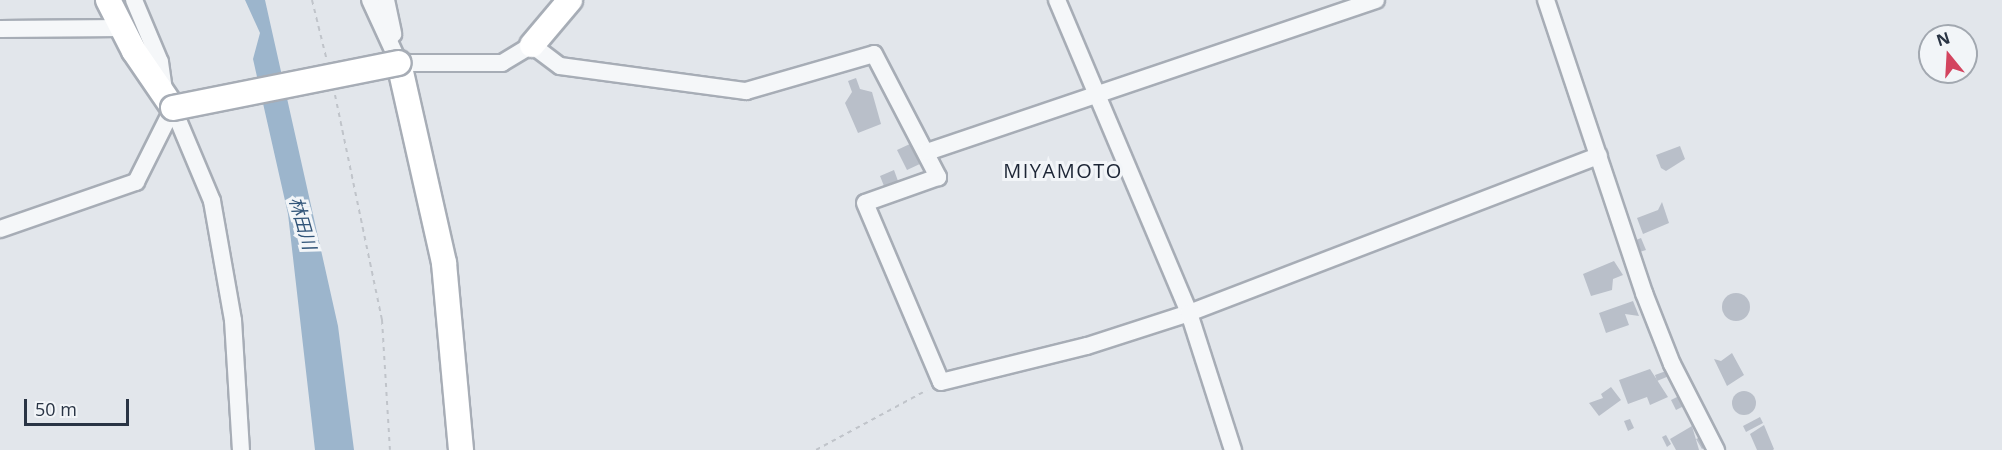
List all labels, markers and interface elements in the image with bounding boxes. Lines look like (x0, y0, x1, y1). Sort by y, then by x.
north arrow (1918, 24, 1978, 84)
text: N (1933, 26, 1953, 51)
district label: MIYAMOTO (1003, 158, 1123, 182)
water label: 林田川 (285, 194, 321, 252)
scale bar (27, 387, 132, 425)
text: 50 m (35, 397, 77, 421)

